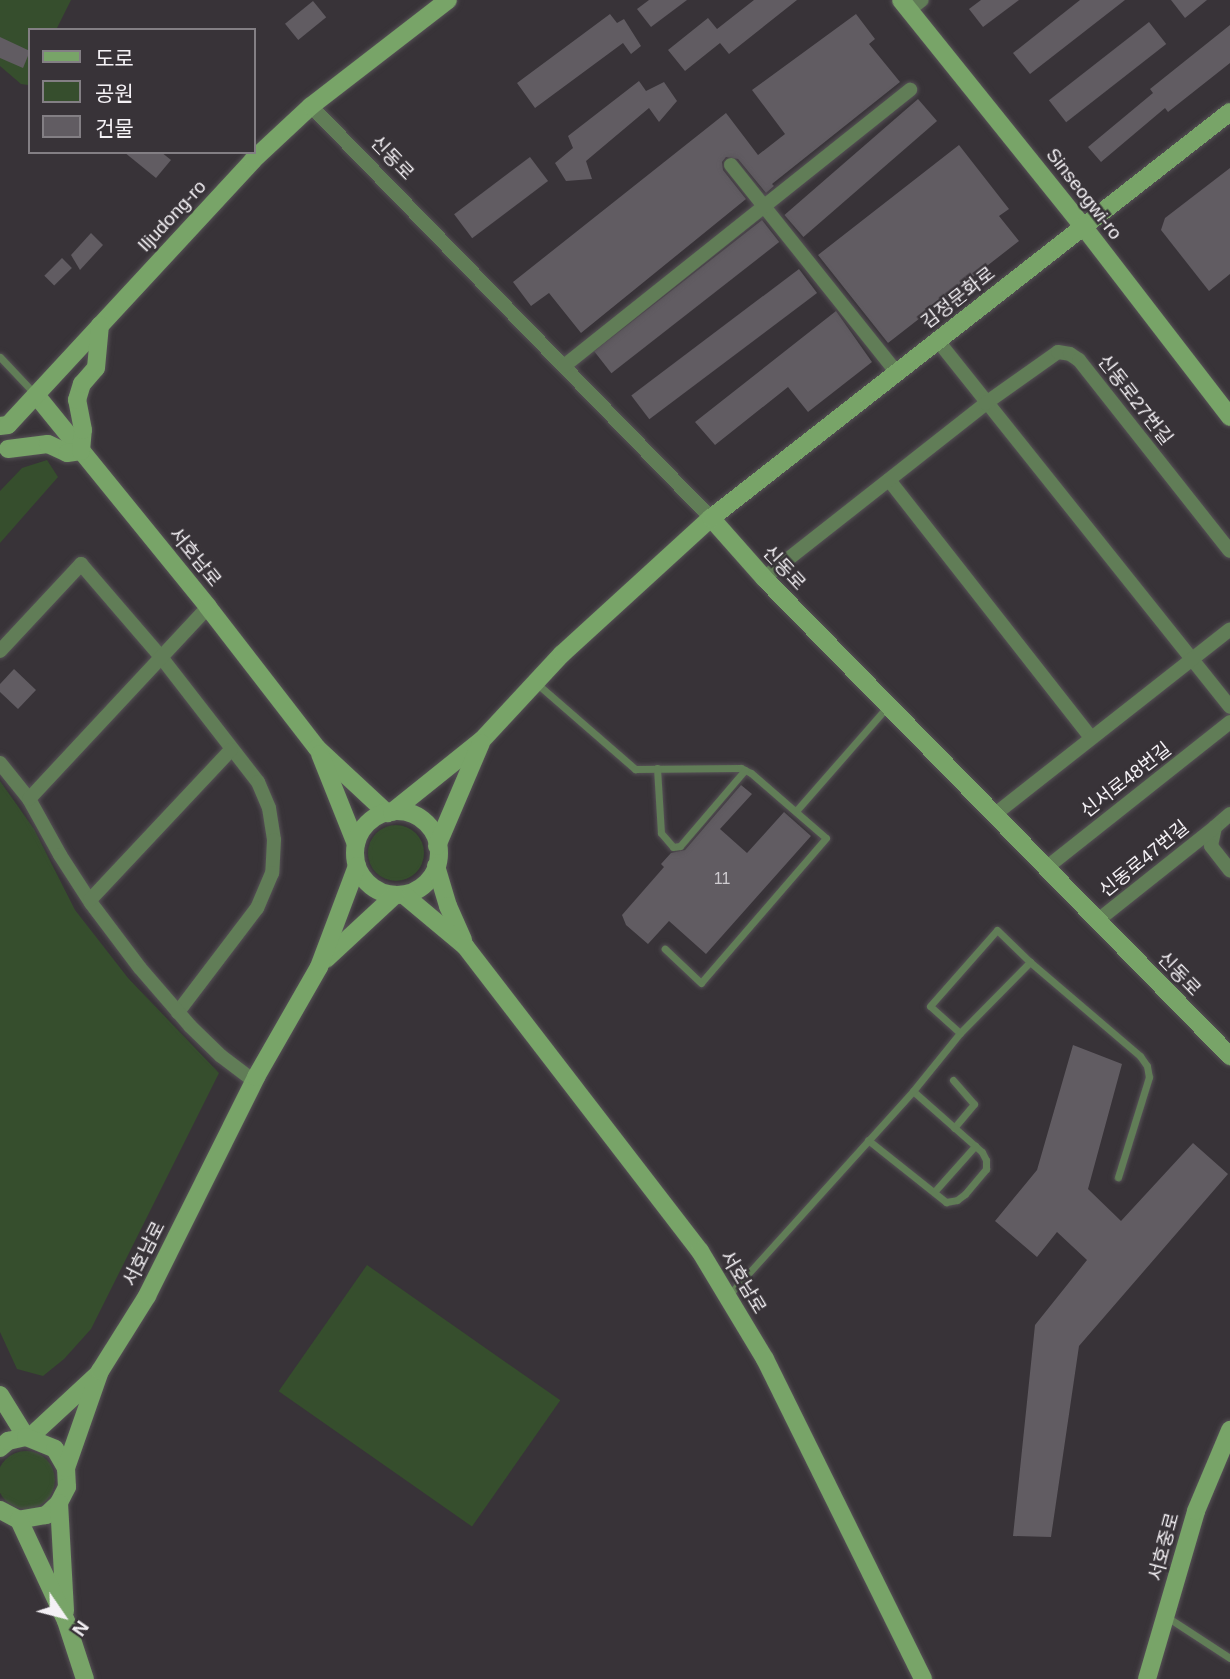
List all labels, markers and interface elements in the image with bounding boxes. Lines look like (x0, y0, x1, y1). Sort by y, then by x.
legend (28, 28, 256, 154)
text: 도로 (95, 47, 134, 70)
text: 공원 (95, 82, 134, 105)
text: 건물 (95, 117, 134, 140)
street label: 신동로 (366, 131, 418, 185)
street label: Sinseogwi-ro (1041, 144, 1127, 244)
street label: Iljudong-ro (133, 175, 211, 257)
street label: 김정문화로 (917, 262, 999, 334)
street label: 신동로27번길 (1093, 350, 1177, 450)
street label: 서호남로 (164, 523, 226, 591)
street label: 신동로 (758, 541, 810, 595)
street label: 신서로48번길 (1076, 738, 1176, 822)
street label: 신동로47번길 (1095, 816, 1193, 902)
house number: 11 (714, 869, 730, 889)
street label: 신동로 (1153, 947, 1205, 1001)
street label: 서호남로 (118, 1218, 170, 1290)
street label: 서호남로 (715, 1246, 771, 1318)
street label: 서호중로 (1144, 1510, 1184, 1584)
north arrow (28, 1581, 98, 1651)
text: N (68, 1617, 93, 1640)

